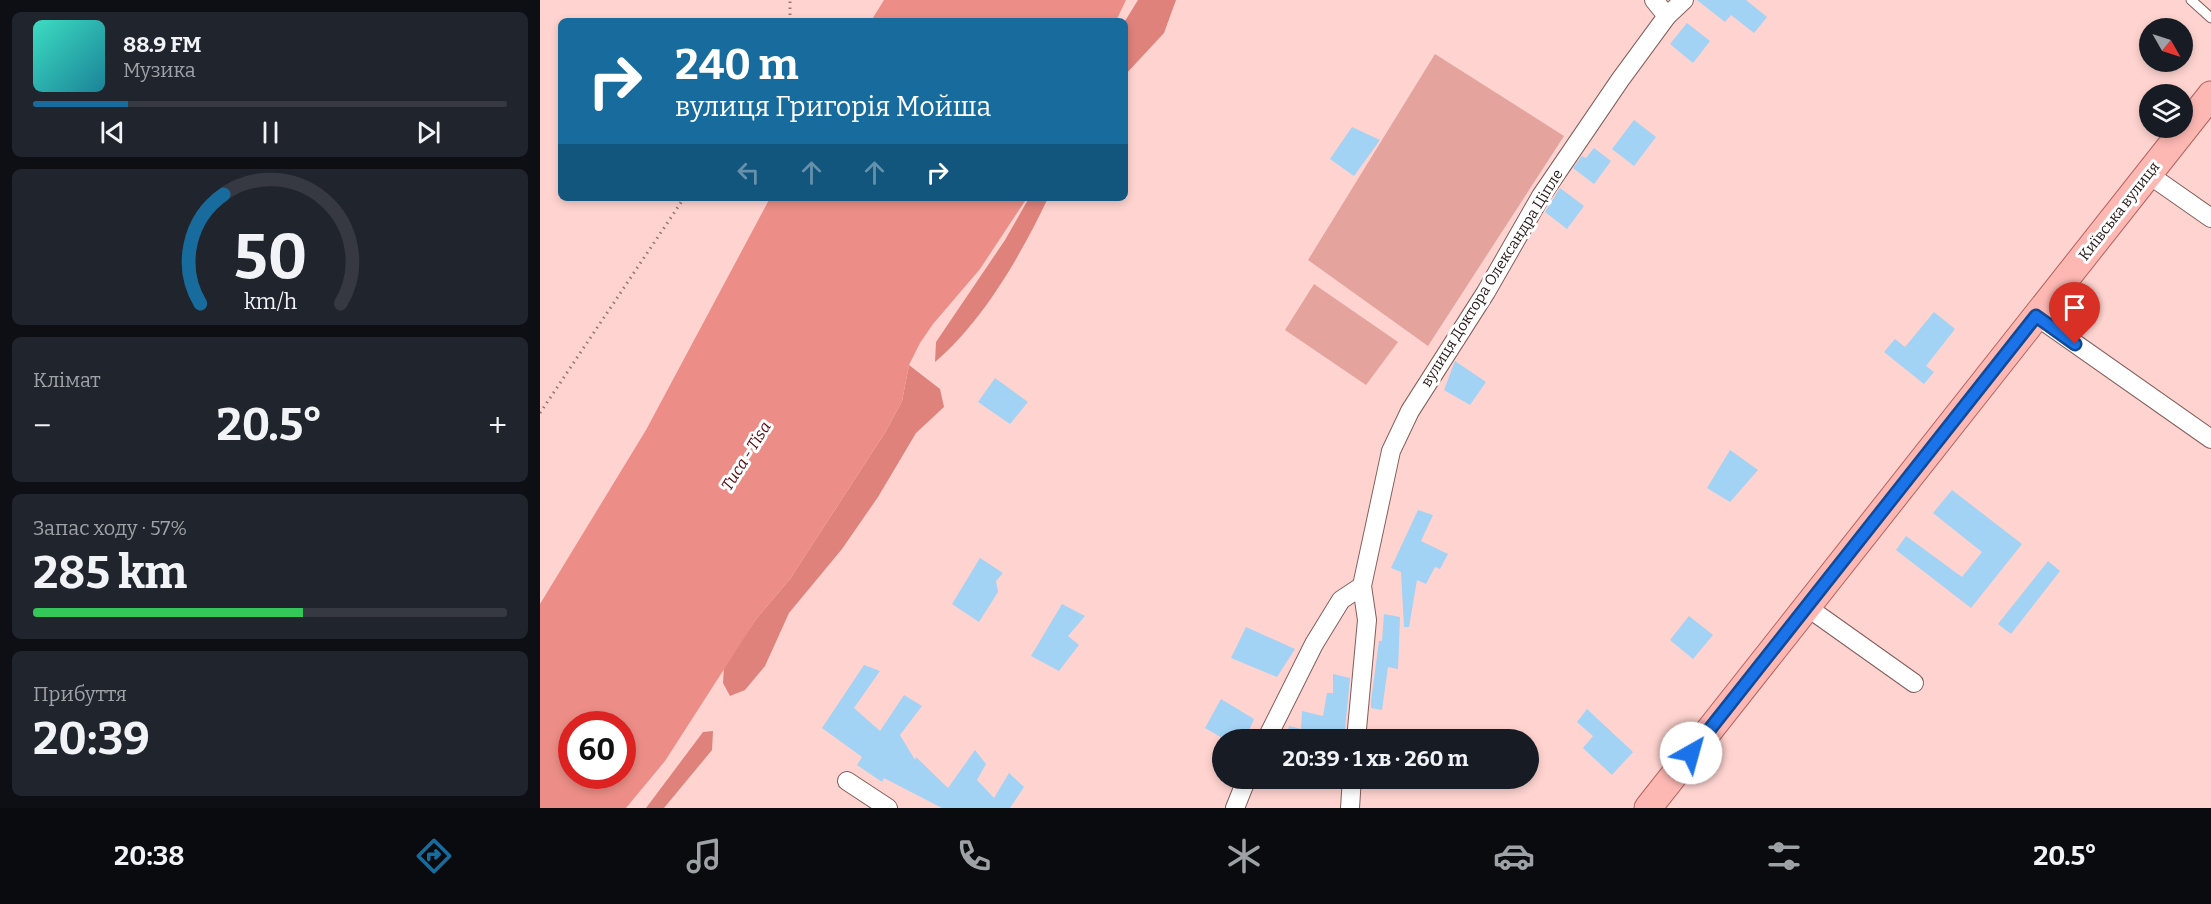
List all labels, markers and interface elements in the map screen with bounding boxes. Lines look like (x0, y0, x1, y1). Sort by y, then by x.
north arrow (2139, 18, 2193, 72)
map controls (2139, 18, 2193, 138)
text: 88.9 FM (123, 31, 201, 58)
text: 240 m (675, 40, 799, 90)
icon: right (576, 42, 654, 120)
text: Музика (123, 58, 196, 82)
button: layers (2139, 84, 2193, 138)
text: вулиця Григорія Мойша (675, 91, 991, 123)
icon: previous (96, 116, 129, 149)
icon: pause (254, 116, 287, 149)
icon: next (412, 116, 445, 149)
icon: left (732, 156, 765, 189)
icon: ahead (795, 156, 828, 189)
icon: ahead (858, 156, 891, 189)
icon: right (921, 156, 954, 189)
street label: Київська вулиця (2075, 158, 2163, 264)
street label: вулиця Доктора Олександра Ціпле (1417, 166, 1567, 390)
text: 50 (233, 220, 307, 295)
pin (2049, 282, 2100, 344)
text: km/h (243, 289, 297, 315)
icon: arrive (2058, 291, 2091, 324)
text: Клімат (33, 368, 101, 392)
text: 20.5° (217, 398, 323, 452)
text: − (33, 406, 51, 446)
text: + (488, 406, 507, 446)
water label: Тиса - Tisa (717, 418, 775, 494)
text: Запас ходу · 57% (33, 516, 187, 540)
text: 285 km (33, 546, 187, 600)
text: Прибуття (33, 682, 127, 706)
speed limit sign: 60 (558, 711, 636, 789)
text: 20:39 (33, 712, 150, 766)
position arrow (1659, 721, 1723, 785)
text: 20:39 · 1 хв · 260 m (1283, 745, 1468, 772)
icon: directions (413, 835, 455, 877)
icon: music (683, 835, 725, 877)
icon: phone (953, 835, 995, 877)
icon: climate (1223, 835, 1265, 877)
icon: car (1493, 835, 1535, 877)
icon: filters (1763, 835, 1805, 877)
text: 20:38 (114, 840, 185, 872)
text: 20.5° (2033, 840, 2097, 872)

